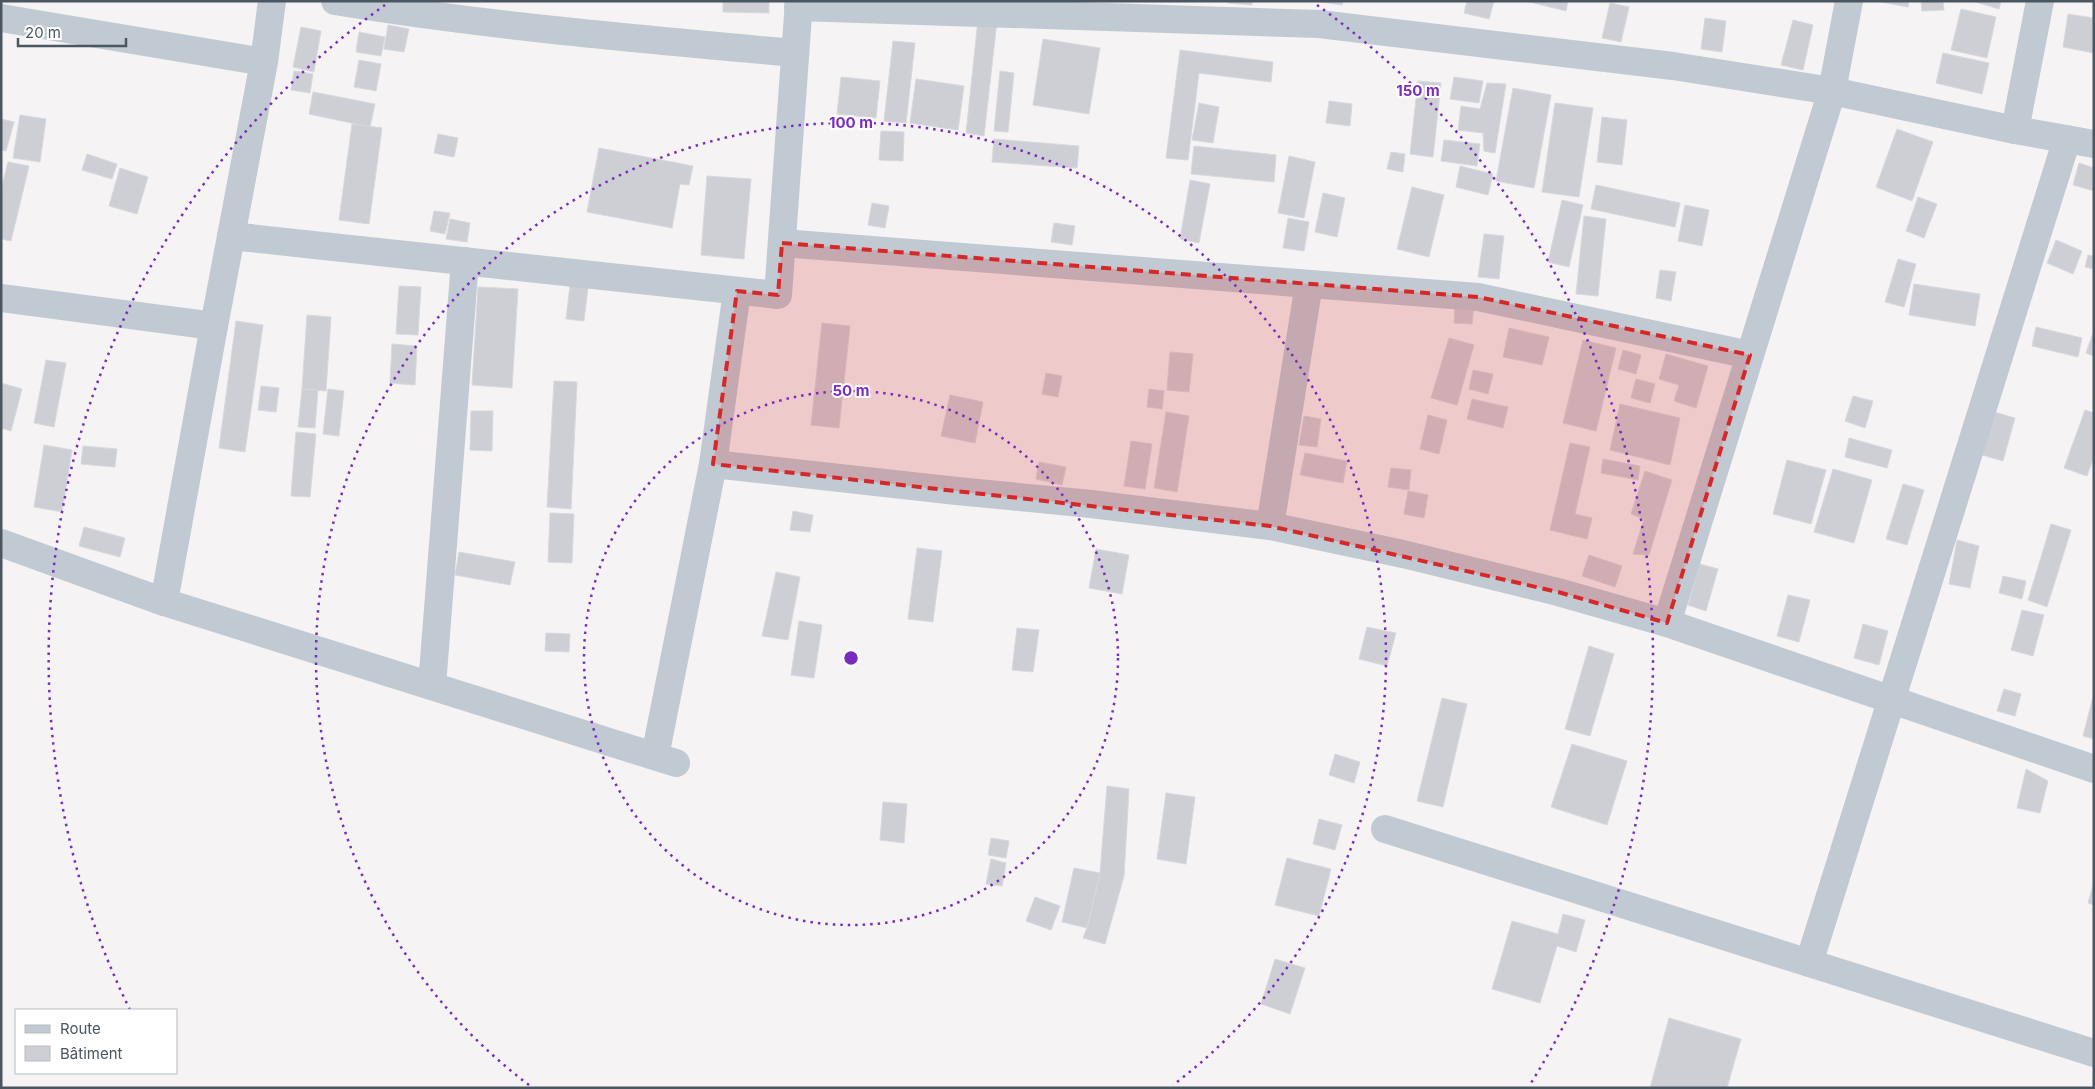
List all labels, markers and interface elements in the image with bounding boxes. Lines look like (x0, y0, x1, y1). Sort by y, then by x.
scale bar (18, 15, 125, 47)
text: 20 m (25, 23, 61, 42)
text: 150 m (1396, 81, 1440, 100)
text: 100 m (829, 113, 873, 132)
text: 50 m (833, 381, 869, 400)
centre of rings (842, 649, 860, 667)
legend (15, 1009, 178, 1074)
text: Route (60, 1019, 101, 1038)
text: Bâtiment (60, 1044, 123, 1063)

